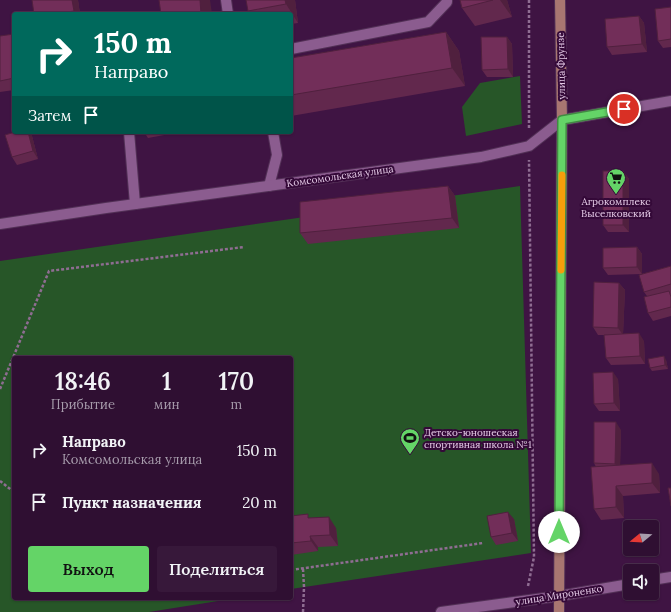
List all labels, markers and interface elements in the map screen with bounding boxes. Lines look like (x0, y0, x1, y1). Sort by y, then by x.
text: 150 m (94, 25, 171, 61)
icon: right (28, 28, 80, 80)
street label: улица Фрунзе (554, 32, 568, 100)
text: Направо (94, 60, 168, 83)
pin (607, 92, 641, 126)
icon: arrive (613, 98, 635, 120)
icon: arrive (80, 104, 102, 126)
text: Затем (28, 106, 72, 125)
street label: Комсомольская улица (286, 162, 394, 190)
supermarket icon: Агрокомплекс Выселковский (605, 167, 627, 195)
place label: Агрокомплекс Выселковский (580, 195, 651, 220)
text: 18:46 (55, 366, 111, 397)
text: 1 (162, 366, 171, 397)
text: 170 (218, 366, 254, 397)
text: Прибытие (51, 396, 115, 413)
text: мин (154, 396, 180, 413)
text: m (231, 396, 242, 413)
place label: Детско-юношеская спортивная школа №1 (424, 426, 532, 451)
sports icon: Детско-юношеская спортивная школа №1 (399, 427, 421, 455)
text: Направо (62, 432, 126, 451)
icon: right (28, 439, 50, 461)
text: 150 m (237, 441, 277, 460)
text: Комсомольская улица (62, 451, 202, 468)
icon: arrive (28, 491, 50, 513)
text: Пункт назначения (62, 493, 202, 512)
text: 20 m (242, 493, 277, 512)
position arrow (538, 511, 580, 553)
north arrow (623, 520, 659, 556)
map controls (623, 520, 659, 600)
button: Выход (28, 546, 149, 592)
button: Поделиться (157, 546, 277, 592)
button: sound (623, 564, 659, 600)
street label: улица Мироненко (515, 582, 603, 608)

